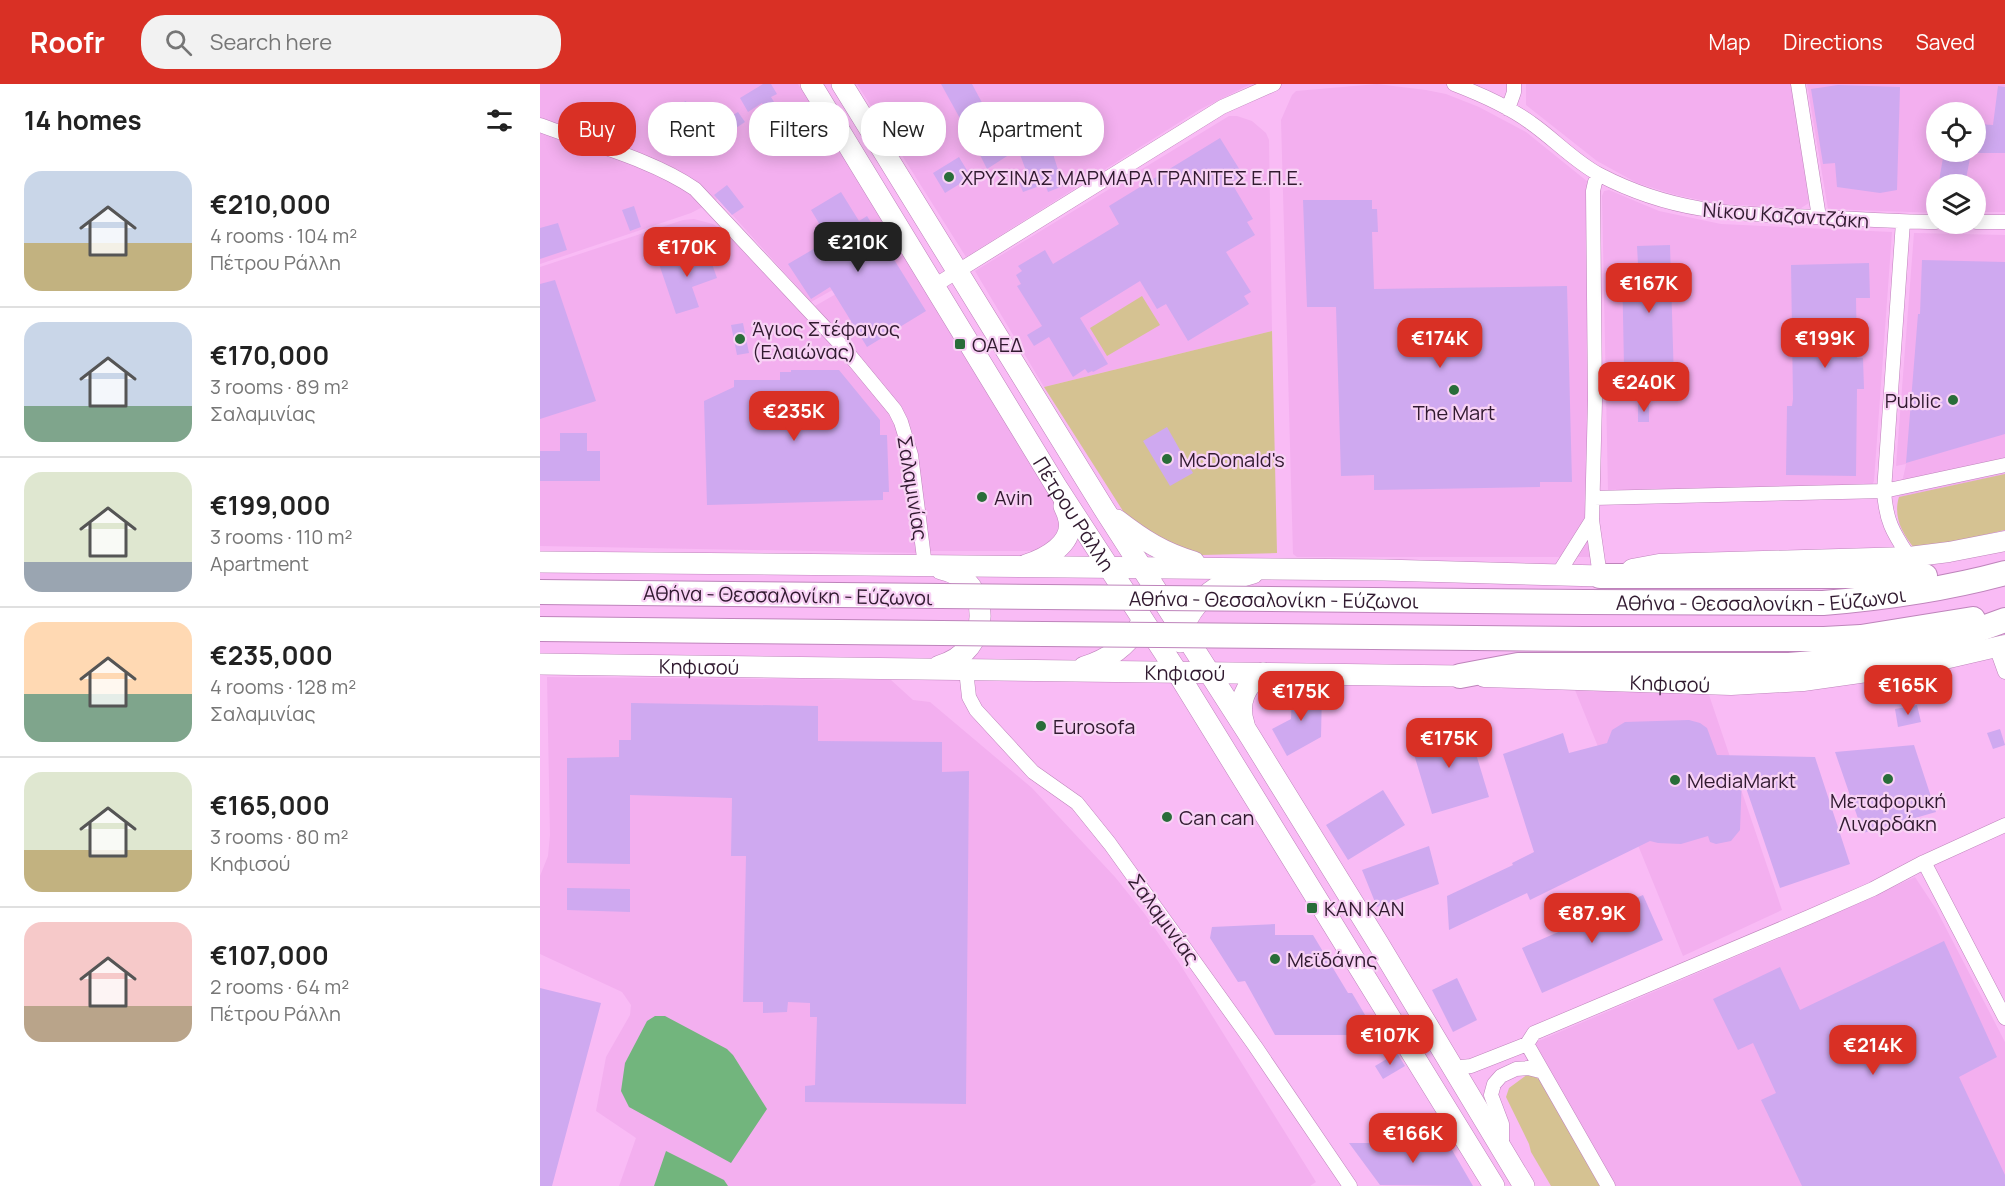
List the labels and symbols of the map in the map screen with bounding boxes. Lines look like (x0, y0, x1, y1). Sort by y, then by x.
place label: ΧΡΥΣΙΝΑΣ ΜΑΡΜΑΡΑ ΓΡΑΝΙΤΕΣ Ε.Π.Ε. (961, 164, 1303, 191)
marker: ΧΡΥΣΙΝΑΣ ΜΑΡΜΑΡΑ ΓΡΑΝΙΤΕΣ Ε.Π.Ε. (942, 170, 956, 184)
street label: Νίκου Καζαντζάκη (1702, 196, 1870, 234)
pin: €210K (816, 222, 900, 273)
pin: €170K (645, 227, 729, 278)
pin: €167K (1607, 263, 1691, 314)
place label: Άγιος Στέφανος (Ελαιώνας) (752, 315, 900, 365)
pin: €174K (1398, 318, 1482, 369)
pin: €199K (1783, 318, 1867, 369)
place label: ΟΑΕΔ (972, 331, 1023, 358)
marker: Άγιος Στέφανος (Ελαιώνας) (733, 332, 747, 346)
marker: ΟΑΕΔ (953, 337, 967, 351)
pin: €240K (1602, 362, 1686, 413)
marker: The Mart (1447, 383, 1461, 397)
place label: Public (1885, 387, 1941, 414)
pin: €235K (752, 391, 836, 442)
marker: Public (1946, 393, 1960, 407)
place label: The Mart (1413, 399, 1495, 426)
street label: Σαλαμινίας (891, 434, 935, 542)
place label: McDonald's (1179, 446, 1285, 473)
street label: Πέτρου Ράλλη (1028, 451, 1121, 576)
marker: McDonald's (1160, 452, 1174, 466)
place label: Avin (994, 484, 1033, 511)
marker: Avin (975, 490, 989, 504)
street label: Αθήνα - Θεσσαλονίκη - Εύζωνοι (643, 579, 933, 611)
street label: Αθήνα - Θεσσαλονίκη - Εύζωνοι (1616, 580, 1908, 617)
street label: Αθήνα - Θεσσαλονίκη - Εύζωνοι (1129, 584, 1419, 614)
street label: Κηφισού (659, 652, 739, 680)
street label: Κηφισού (1145, 658, 1225, 686)
pin: €165K (1866, 665, 1950, 716)
street label: Κηφισού (1629, 668, 1711, 698)
pin: €175K (1259, 671, 1343, 722)
place label: Eurosofa (1053, 713, 1135, 740)
pin: €175K (1407, 718, 1491, 769)
marker: Eurosofa (1034, 719, 1048, 733)
place label: MediaMarkt (1687, 767, 1796, 794)
marker: Μεταφορική Λιναρδάκη (1881, 772, 1895, 786)
marker: MediaMarkt (1668, 773, 1682, 787)
place label: Μεταφορική Λιναρδάκη (1830, 787, 1946, 837)
place label: Can can (1179, 804, 1254, 831)
marker: Can can (1160, 810, 1174, 824)
street label: Σαλαμινίας (1122, 868, 1206, 970)
pin: €87.9K (1543, 893, 1641, 944)
place label: ΚΑΝ ΚΑΝ (1324, 895, 1404, 922)
marker: ΚΑΝ ΚΑΝ (1305, 901, 1319, 915)
place label: Μεϊδάνης (1287, 946, 1377, 973)
marker: Μεϊδάνης (1268, 952, 1282, 966)
pin: €107K (1348, 1015, 1432, 1066)
pin: €214K (1831, 1025, 1915, 1076)
pin: €166K (1371, 1113, 1455, 1164)

